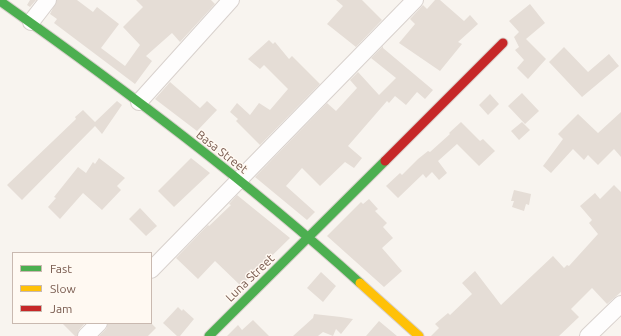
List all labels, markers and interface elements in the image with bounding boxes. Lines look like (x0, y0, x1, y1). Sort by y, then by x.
street label: Basa Street (193, 127, 251, 177)
street label: Luna Street (223, 251, 277, 305)
legend (12, 252, 152, 324)
text: Fast (50, 262, 72, 275)
text: Slow (50, 282, 76, 295)
text: Jam (50, 302, 72, 315)

